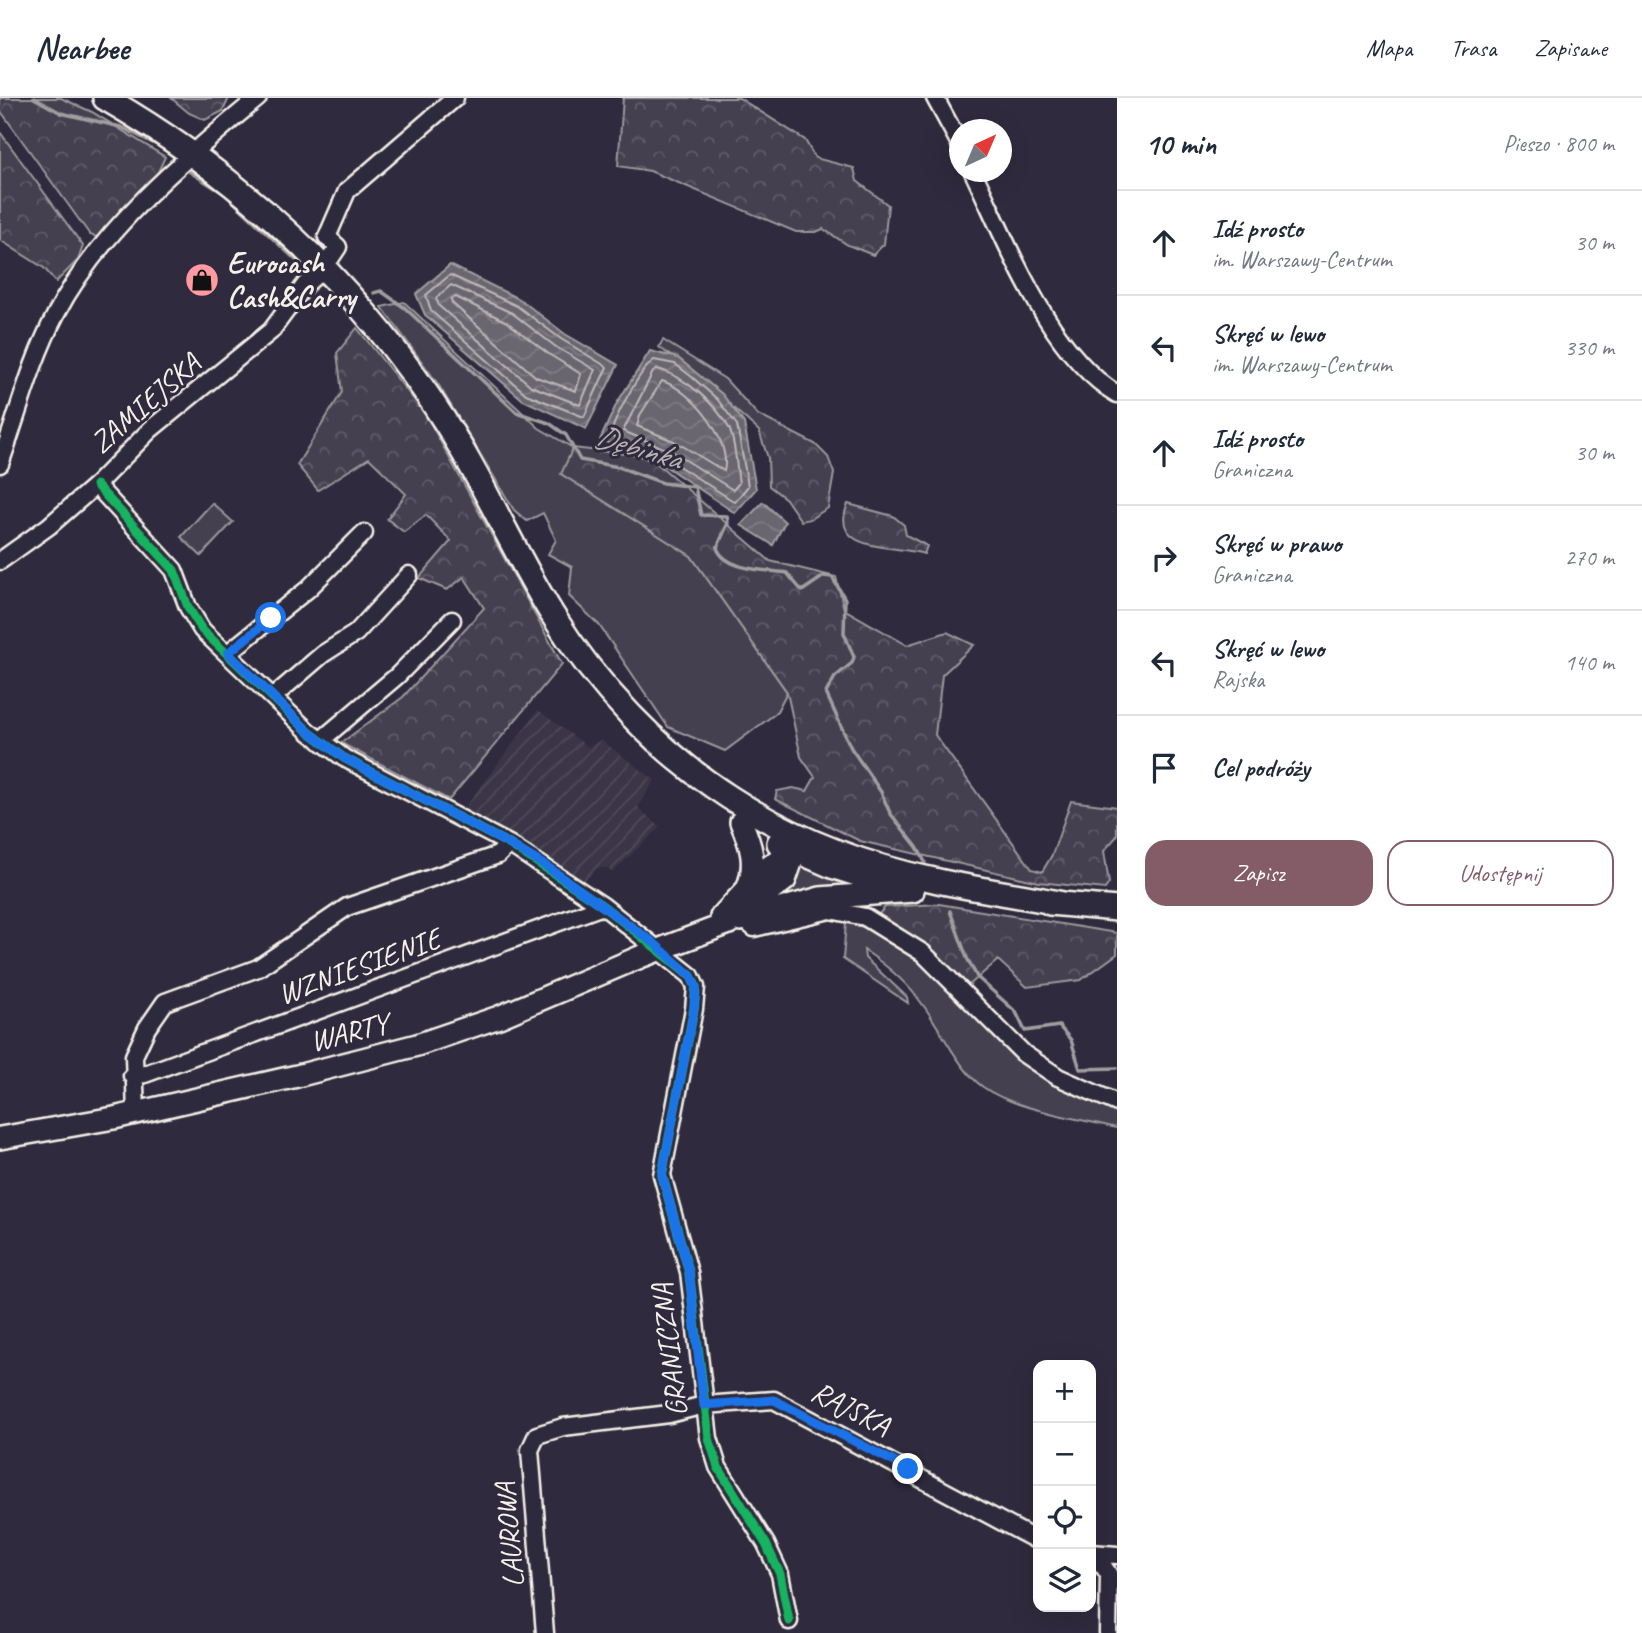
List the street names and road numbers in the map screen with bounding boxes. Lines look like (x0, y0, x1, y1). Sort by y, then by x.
street label: ZAMIEJSKA (82, 343, 210, 461)
street label: WZNIESIENIE (273, 918, 449, 1013)
street label: WARTY (306, 1003, 398, 1060)
street label: GRANICZNA (642, 1280, 696, 1419)
street label: RAJSKA (805, 1372, 898, 1444)
street label: LAUROWA (485, 1479, 533, 1589)

